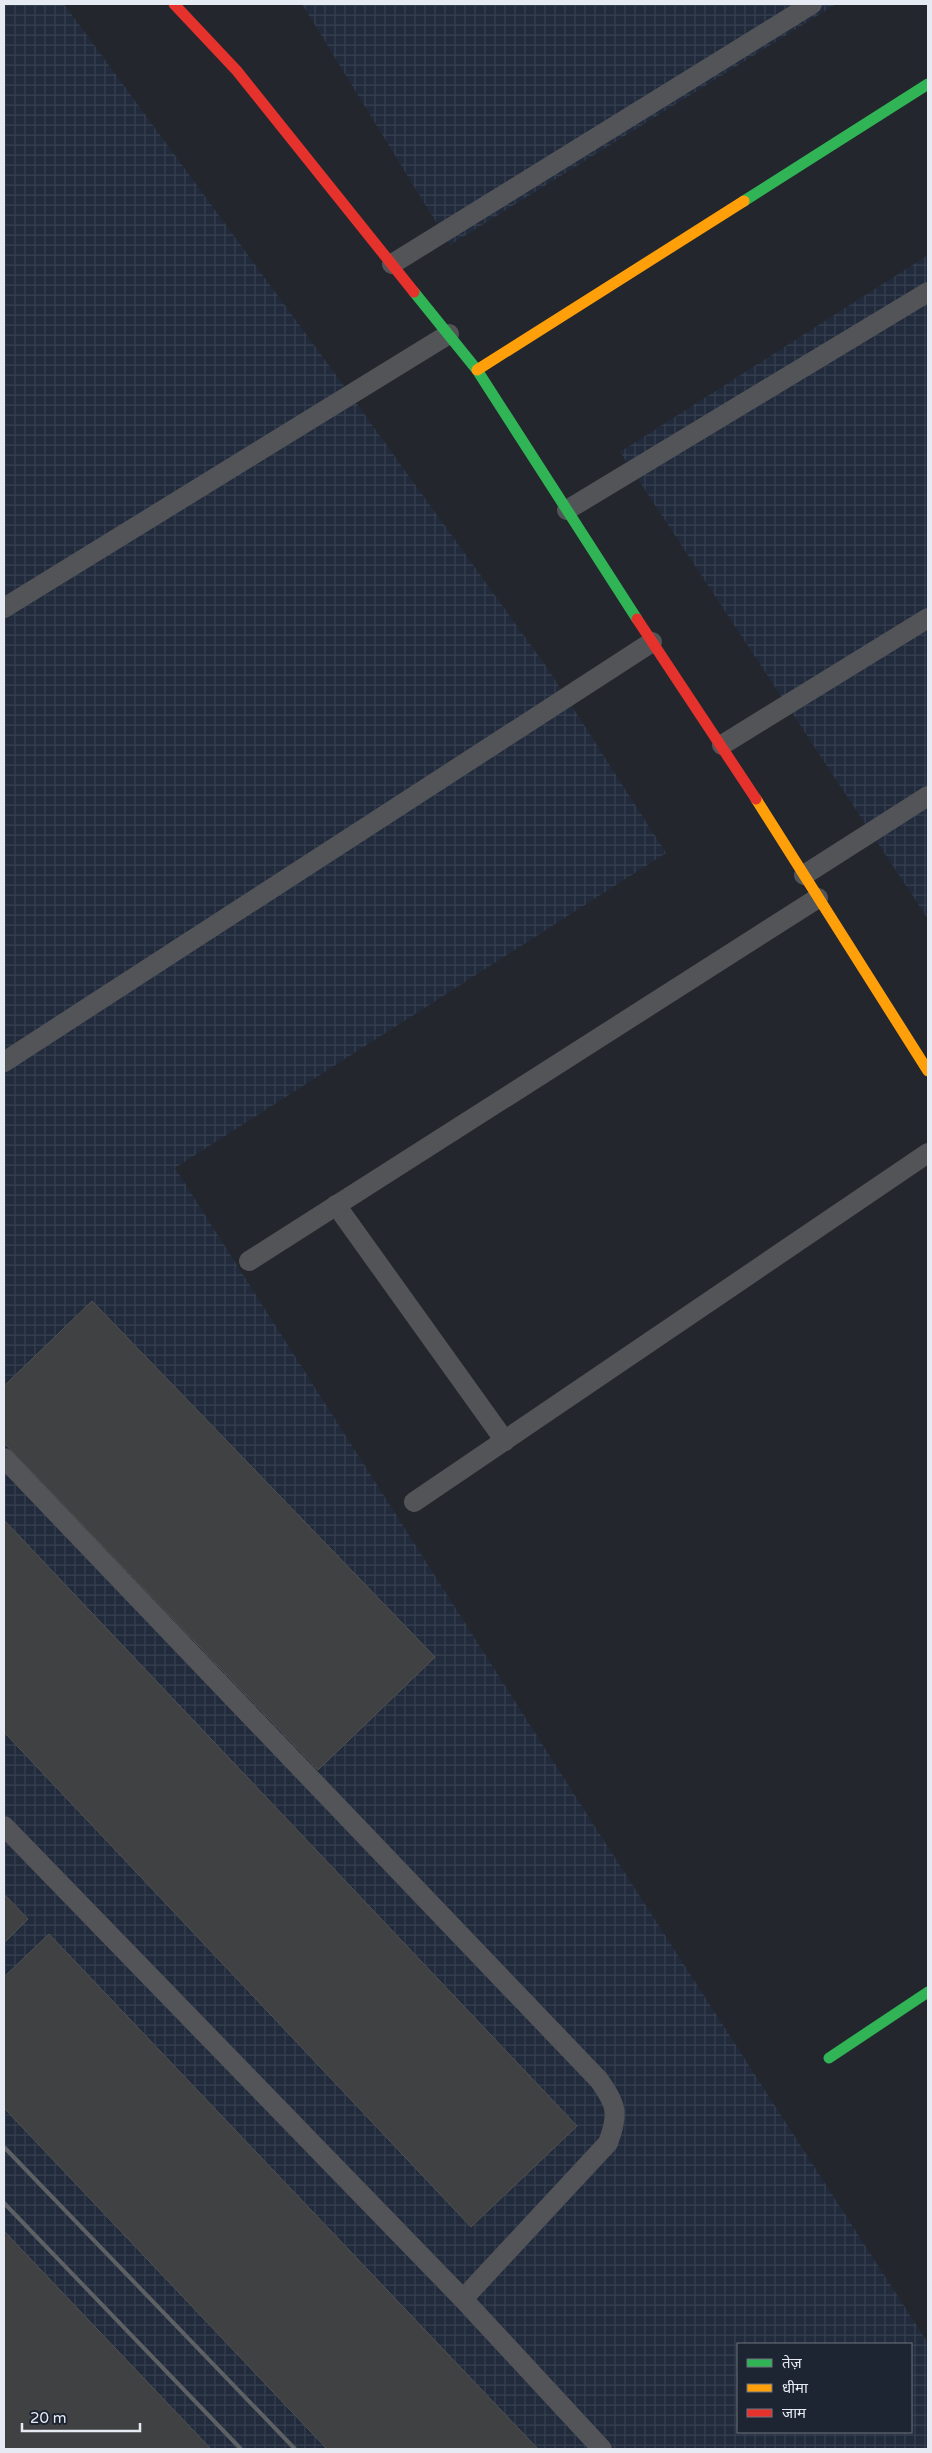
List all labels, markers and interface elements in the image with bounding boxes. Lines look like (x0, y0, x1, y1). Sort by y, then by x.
legend (737, 2343, 912, 2433)
text: तेज़ (782, 2354, 803, 2372)
text: धीमा (782, 2379, 809, 2397)
scale bar (22, 2400, 140, 2432)
text: जाम (782, 2404, 807, 2422)
text: 20 m (30, 2409, 67, 2427)

